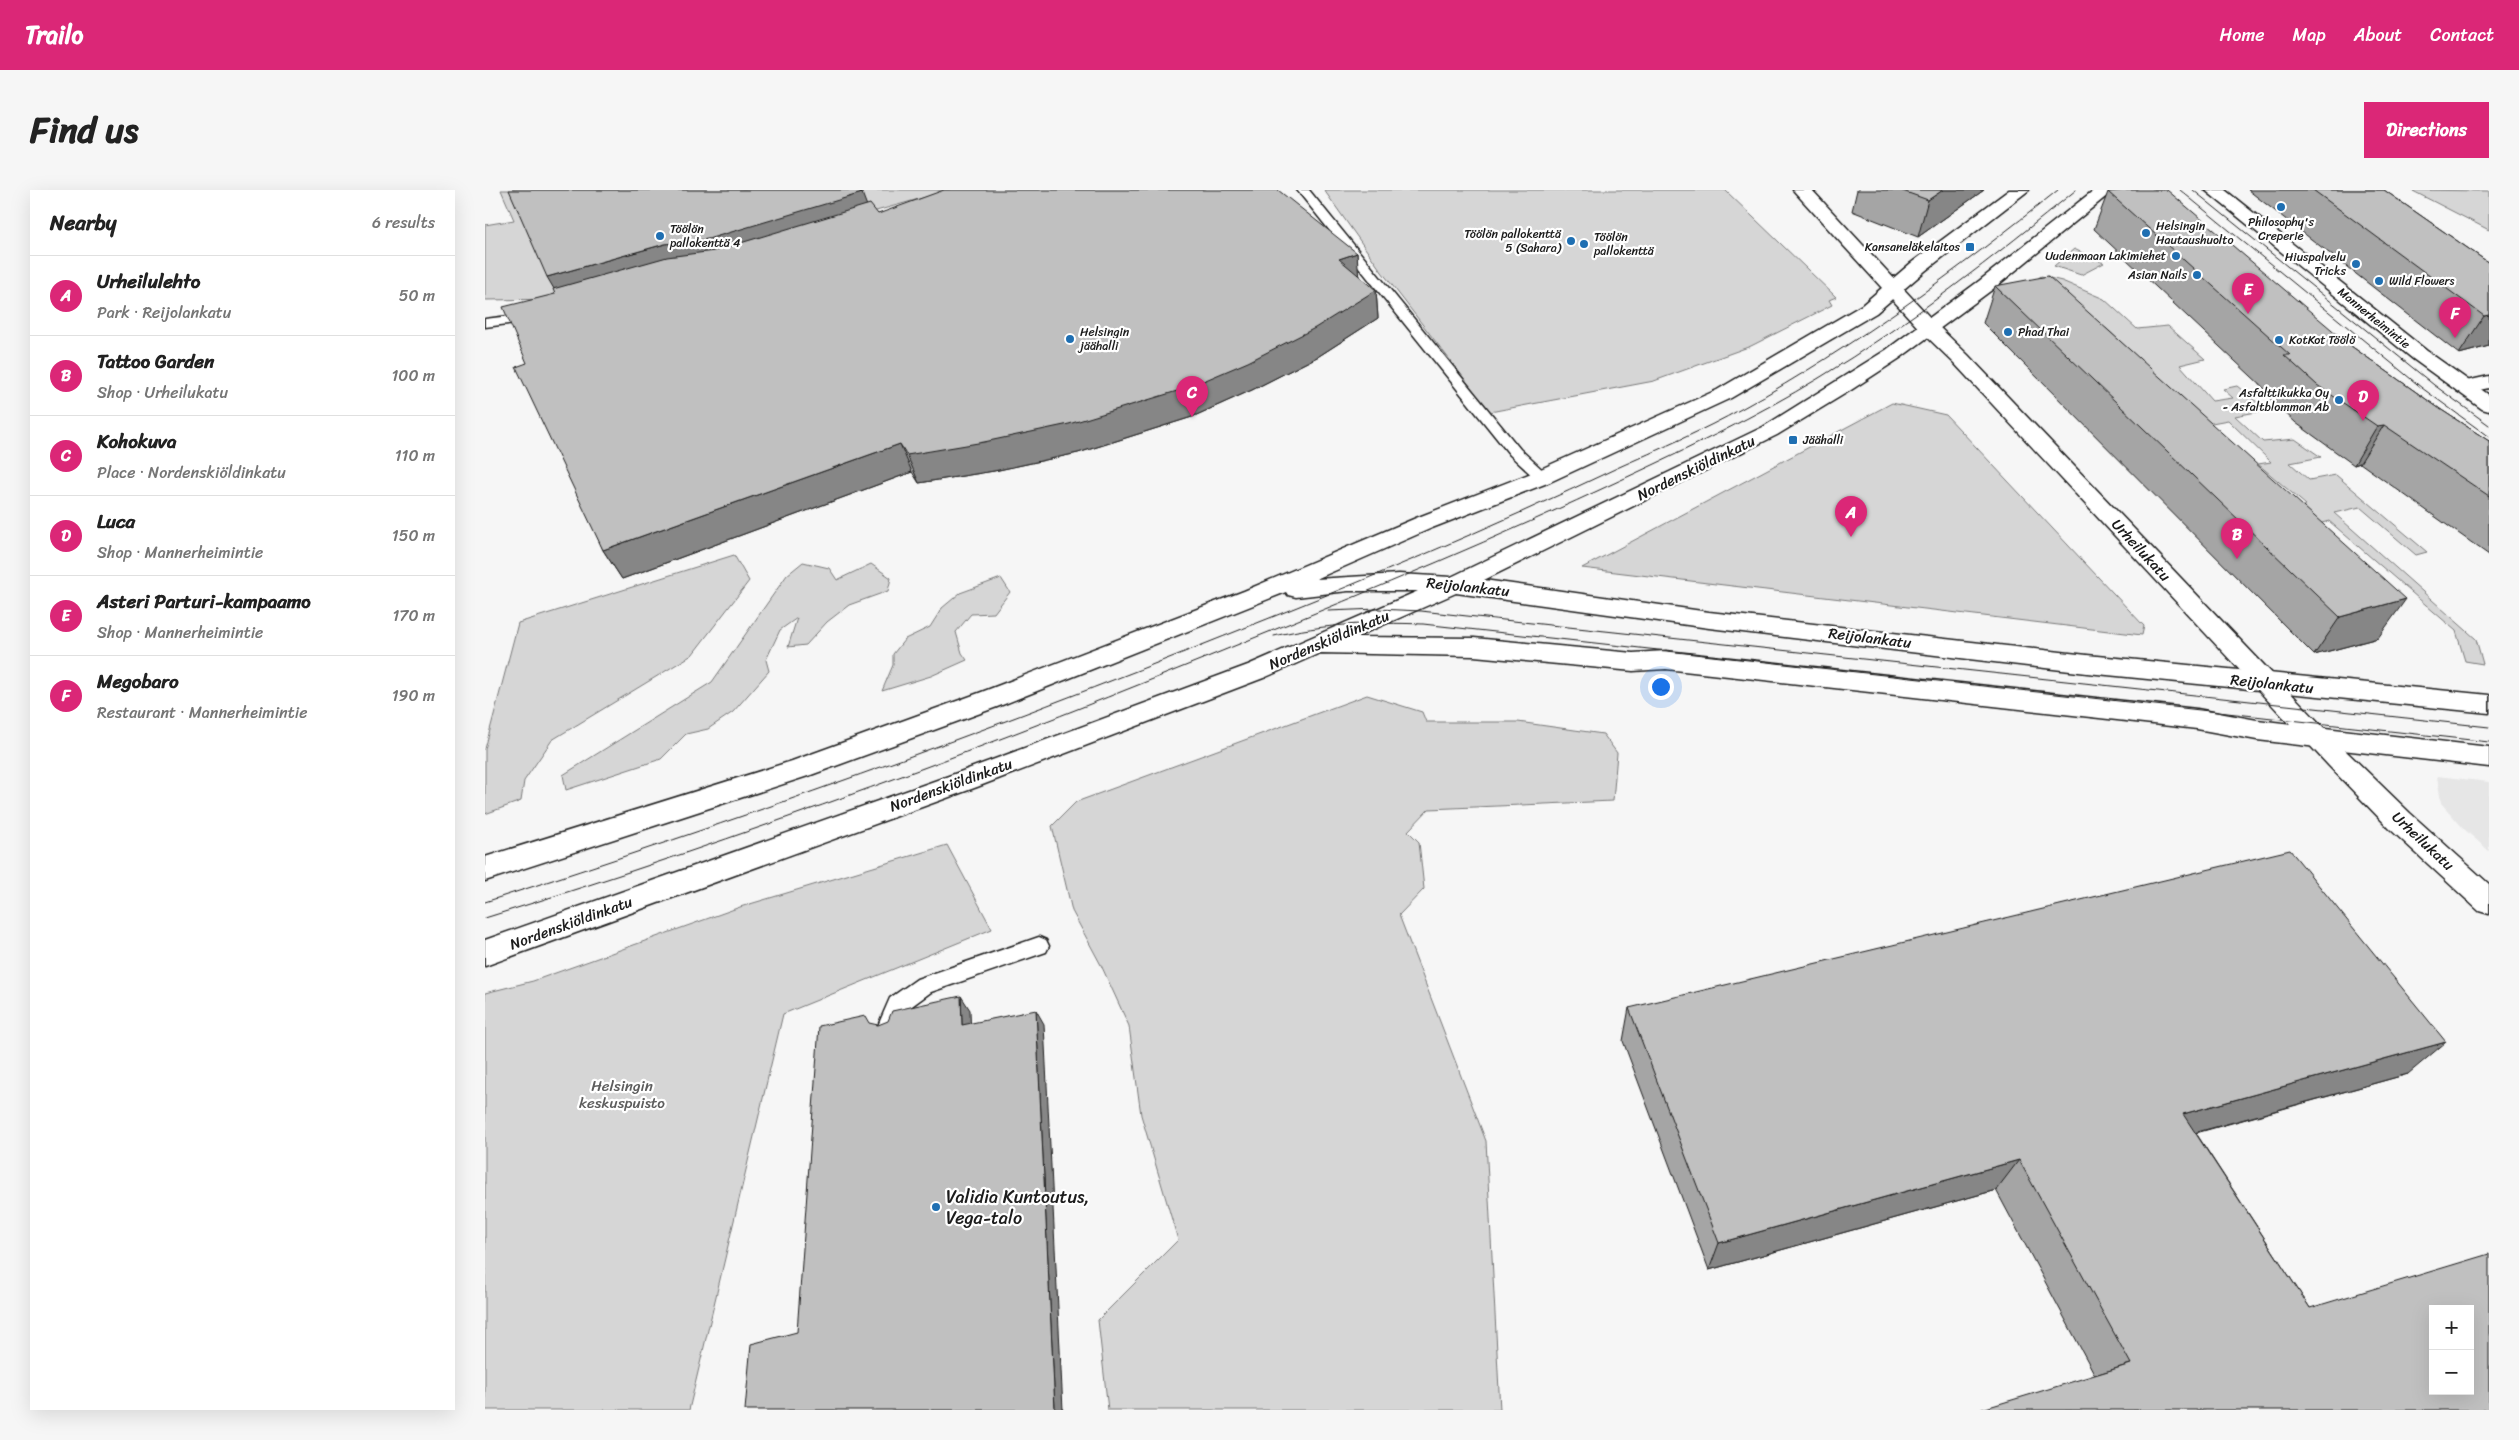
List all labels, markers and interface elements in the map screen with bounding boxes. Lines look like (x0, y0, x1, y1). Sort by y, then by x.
text: Trailo (25, 14, 83, 56)
text: Home (2220, 19, 2265, 51)
text: Map (2293, 19, 2326, 51)
text: About (2354, 19, 2402, 51)
text: Contact (2430, 19, 2494, 51)
text: Find us (30, 99, 138, 161)
button: Directions (2364, 102, 2489, 158)
marker: Philosophy's Creperie (2275, 201, 2287, 213)
text: Nearby (50, 204, 116, 242)
text: 6 results (372, 208, 435, 237)
place label: Philosophy's Creperie (2248, 211, 2314, 247)
place label: Helsingin Hautaushuolto (2156, 215, 2234, 251)
place label: Töölön pallokenttä 4 (669, 218, 741, 254)
place label: Töölön pallokenttä 5 (Sahara) (1464, 223, 1562, 259)
place label: Töölön pallokenttä (1593, 226, 1655, 262)
marker: Helsingin Hautaushuolto (2140, 227, 2152, 239)
marker: Töölön pallokenttä 4 (654, 230, 666, 242)
marker: Töölön pallokenttä 5 (Sahara) (1565, 235, 1577, 247)
place label: Kansaneläkelaitos (1865, 236, 1960, 258)
marker: Töölön pallokenttä (1578, 238, 1590, 250)
marker: Kansaneläkelaitos (1964, 241, 1976, 253)
place label: Uudenmaan Lakimiehet (2045, 245, 2166, 267)
place label: Hiuspalvelu Tricks (2285, 246, 2347, 282)
marker: Uudenmaan Lakimiehet (2170, 250, 2182, 262)
marker: Hiuspalvelu Tricks (2350, 258, 2362, 270)
place label: Asian Nails (2127, 264, 2187, 286)
text: Urheilulehto (97, 265, 200, 298)
marker: Asian Nails (2191, 269, 2203, 281)
place label: Wild Flowers (2389, 270, 2454, 292)
pin: E (2232, 273, 2264, 314)
marker: Wild Flowers (2373, 275, 2385, 287)
text: A (61, 281, 71, 310)
text: 50 m (399, 281, 435, 310)
street label: Mannerheimintie (2332, 281, 2416, 355)
pin: F (2439, 297, 2471, 338)
text: Park · Reijolankatu (97, 298, 231, 327)
place label: Helsingin jäähalli (1077, 321, 1130, 357)
place label: Phad Thai (2018, 321, 2070, 343)
marker: Phad Thai (2002, 326, 2014, 338)
place label: KotKot Töölö (2289, 329, 2356, 351)
marker: Helsingin jäähalli (1064, 333, 1076, 345)
marker: KotKot Töölö (2273, 334, 2285, 346)
text: Tattoo Garden (97, 345, 214, 378)
text: B (61, 361, 71, 390)
text: 100 m (391, 361, 435, 390)
pin: C (1176, 376, 1208, 417)
text: Shop · Urheilukatu (97, 378, 228, 407)
pin: D (2347, 380, 2379, 421)
place label: Asfalttikukka Oy - Asfaltblomman Ab (2223, 382, 2330, 418)
marker: Asfalttikukka Oy - Asfaltblomman Ab (2333, 394, 2345, 406)
text: Kohokuva (97, 425, 176, 458)
street label: Nordenskiöldinkatu (1632, 428, 1760, 508)
place label: Jäähalli (1802, 429, 1844, 451)
marker: Jäähalli (1787, 434, 1799, 446)
text: C (61, 441, 71, 470)
text: 110 m (395, 441, 435, 470)
text: Place · Nordenskiöldinkatu (97, 458, 286, 487)
pin: A (1835, 496, 1867, 537)
text: Luca (97, 505, 135, 538)
street label: Urheilukatu (2105, 513, 2177, 587)
pin: B (2221, 518, 2253, 559)
text: D (61, 521, 71, 550)
text: 150 m (392, 521, 435, 550)
text: Shop · Mannerheimintie (97, 538, 263, 567)
street label: Reijolankatu (1425, 570, 1511, 604)
text: Asteri Parturi-kampaamo (97, 585, 311, 618)
text: E (62, 601, 70, 630)
text: 170 m (392, 601, 435, 630)
street label: Nordenskiöldinkatu (1265, 603, 1393, 677)
text: Shop · Mannerheimintie (97, 618, 263, 647)
street label: Reijolankatu (1827, 620, 1913, 656)
text: Megobaro (97, 665, 179, 698)
street label: Reijolankatu (2229, 667, 2315, 701)
your location (1648, 674, 1674, 700)
text: F (62, 681, 70, 710)
text: 190 m (392, 681, 435, 710)
text: Restaurant · Mannerheimintie (97, 698, 307, 727)
street label: Nordenskiöldinkatu (886, 751, 1016, 819)
street label: Urheilukatu (2386, 805, 2460, 877)
street label: Nordenskiöldinkatu (506, 889, 636, 957)
park label: Helsingin keskuspuisto (579, 1073, 665, 1116)
place label: Validia Kuntoutus, Vega-talo (946, 1181, 1089, 1234)
marker: Validia Kuntoutus, Vega-talo (930, 1201, 942, 1213)
map controls (2429, 1305, 2474, 1395)
button: + (2429, 1305, 2474, 1350)
button: − (2429, 1350, 2474, 1395)

